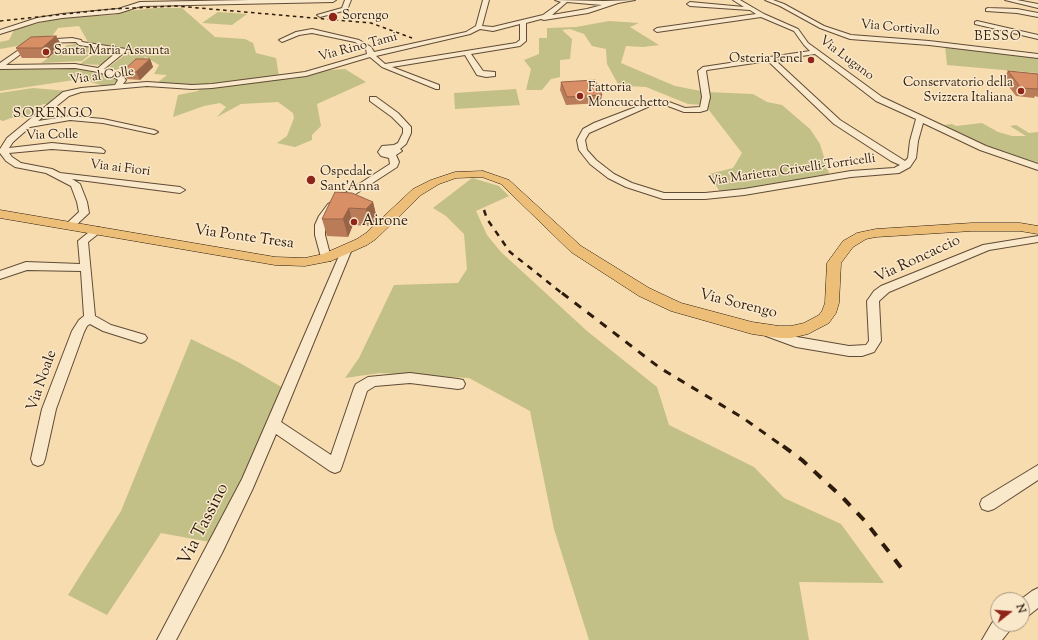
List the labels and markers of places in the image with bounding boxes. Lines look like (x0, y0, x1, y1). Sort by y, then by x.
place label: Sorengo (342, 9, 389, 25)
marker: Sorengo (327, 11, 339, 23)
place label: Santa Maria Assunta (54, 44, 170, 60)
marker: Santa Maria Assunta (41, 47, 51, 57)
place label: Osteria Penel (729, 52, 803, 68)
marker: Osteria Penel (806, 55, 816, 65)
place label: Conservatorio della Svizzera Italiana (903, 76, 1013, 107)
place label: Fattoria Moncucchetto (588, 81, 669, 112)
marker: Conservatorio della Svizzera Italiana (1016, 86, 1026, 96)
marker: Fattoria Moncucchetto (575, 91, 585, 101)
place label: Ospedale Sant'Anna (320, 165, 380, 196)
marker: Ospedale Sant'Anna (305, 174, 317, 186)
place label: Airone (362, 213, 408, 231)
marker: Airone (349, 217, 359, 227)

